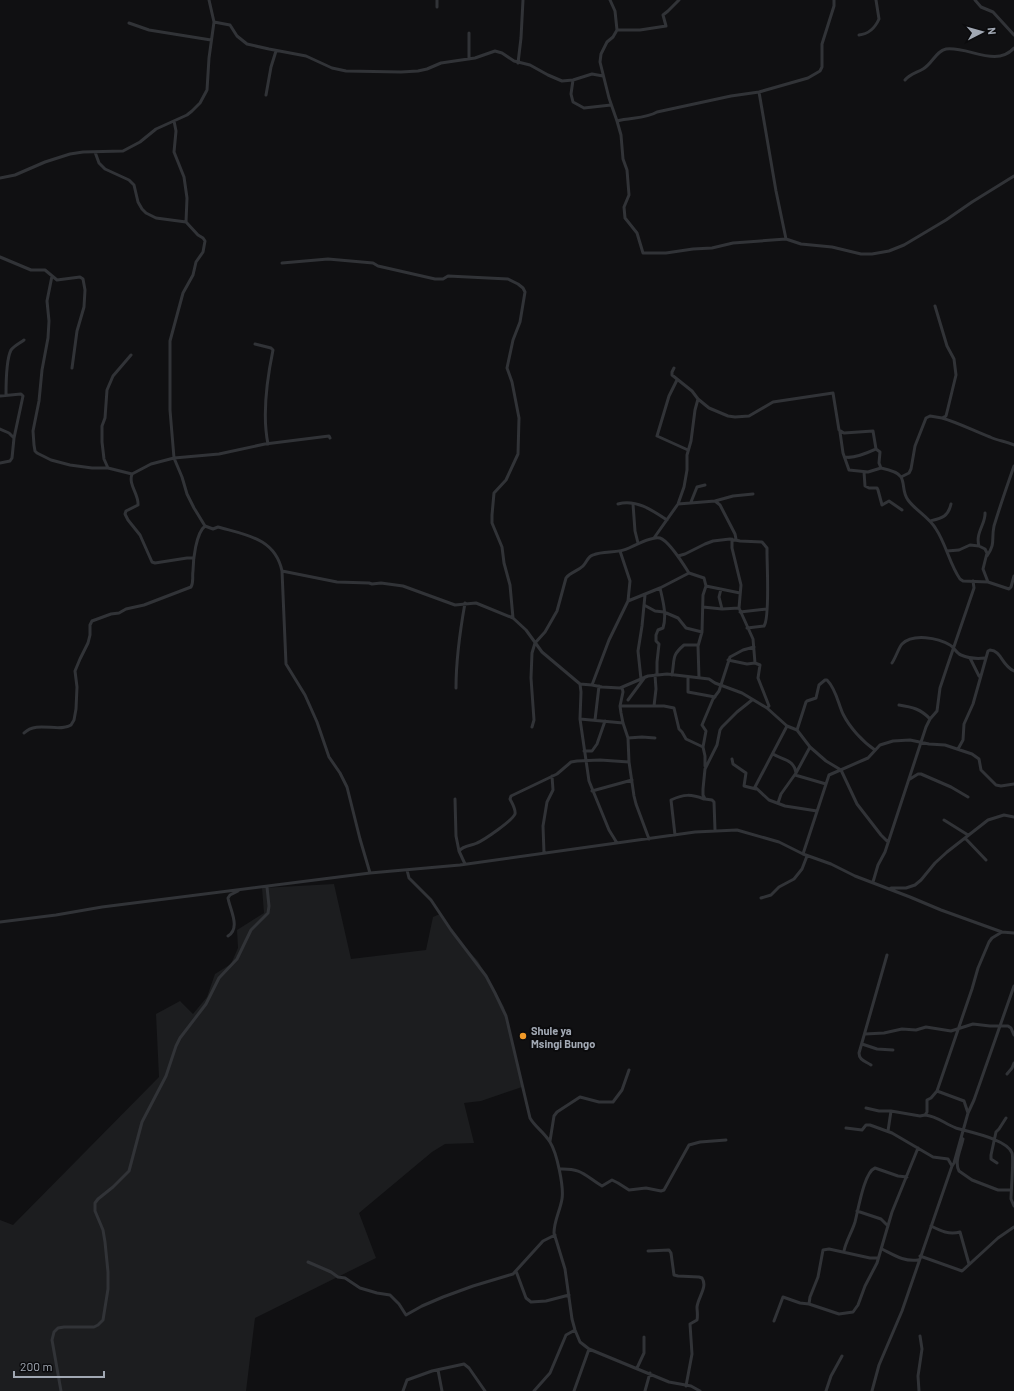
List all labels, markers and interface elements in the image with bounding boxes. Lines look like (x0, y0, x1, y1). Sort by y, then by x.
north arrow (962, 12, 1002, 52)
text: N (986, 27, 999, 35)
place label: Shule ya Msingi Bungo (531, 1024, 595, 1050)
marker: Shule ya Msingi Bungo (518, 1031, 528, 1041)
scale bar (14, 1353, 104, 1379)
text: 200 m (20, 1359, 52, 1373)

